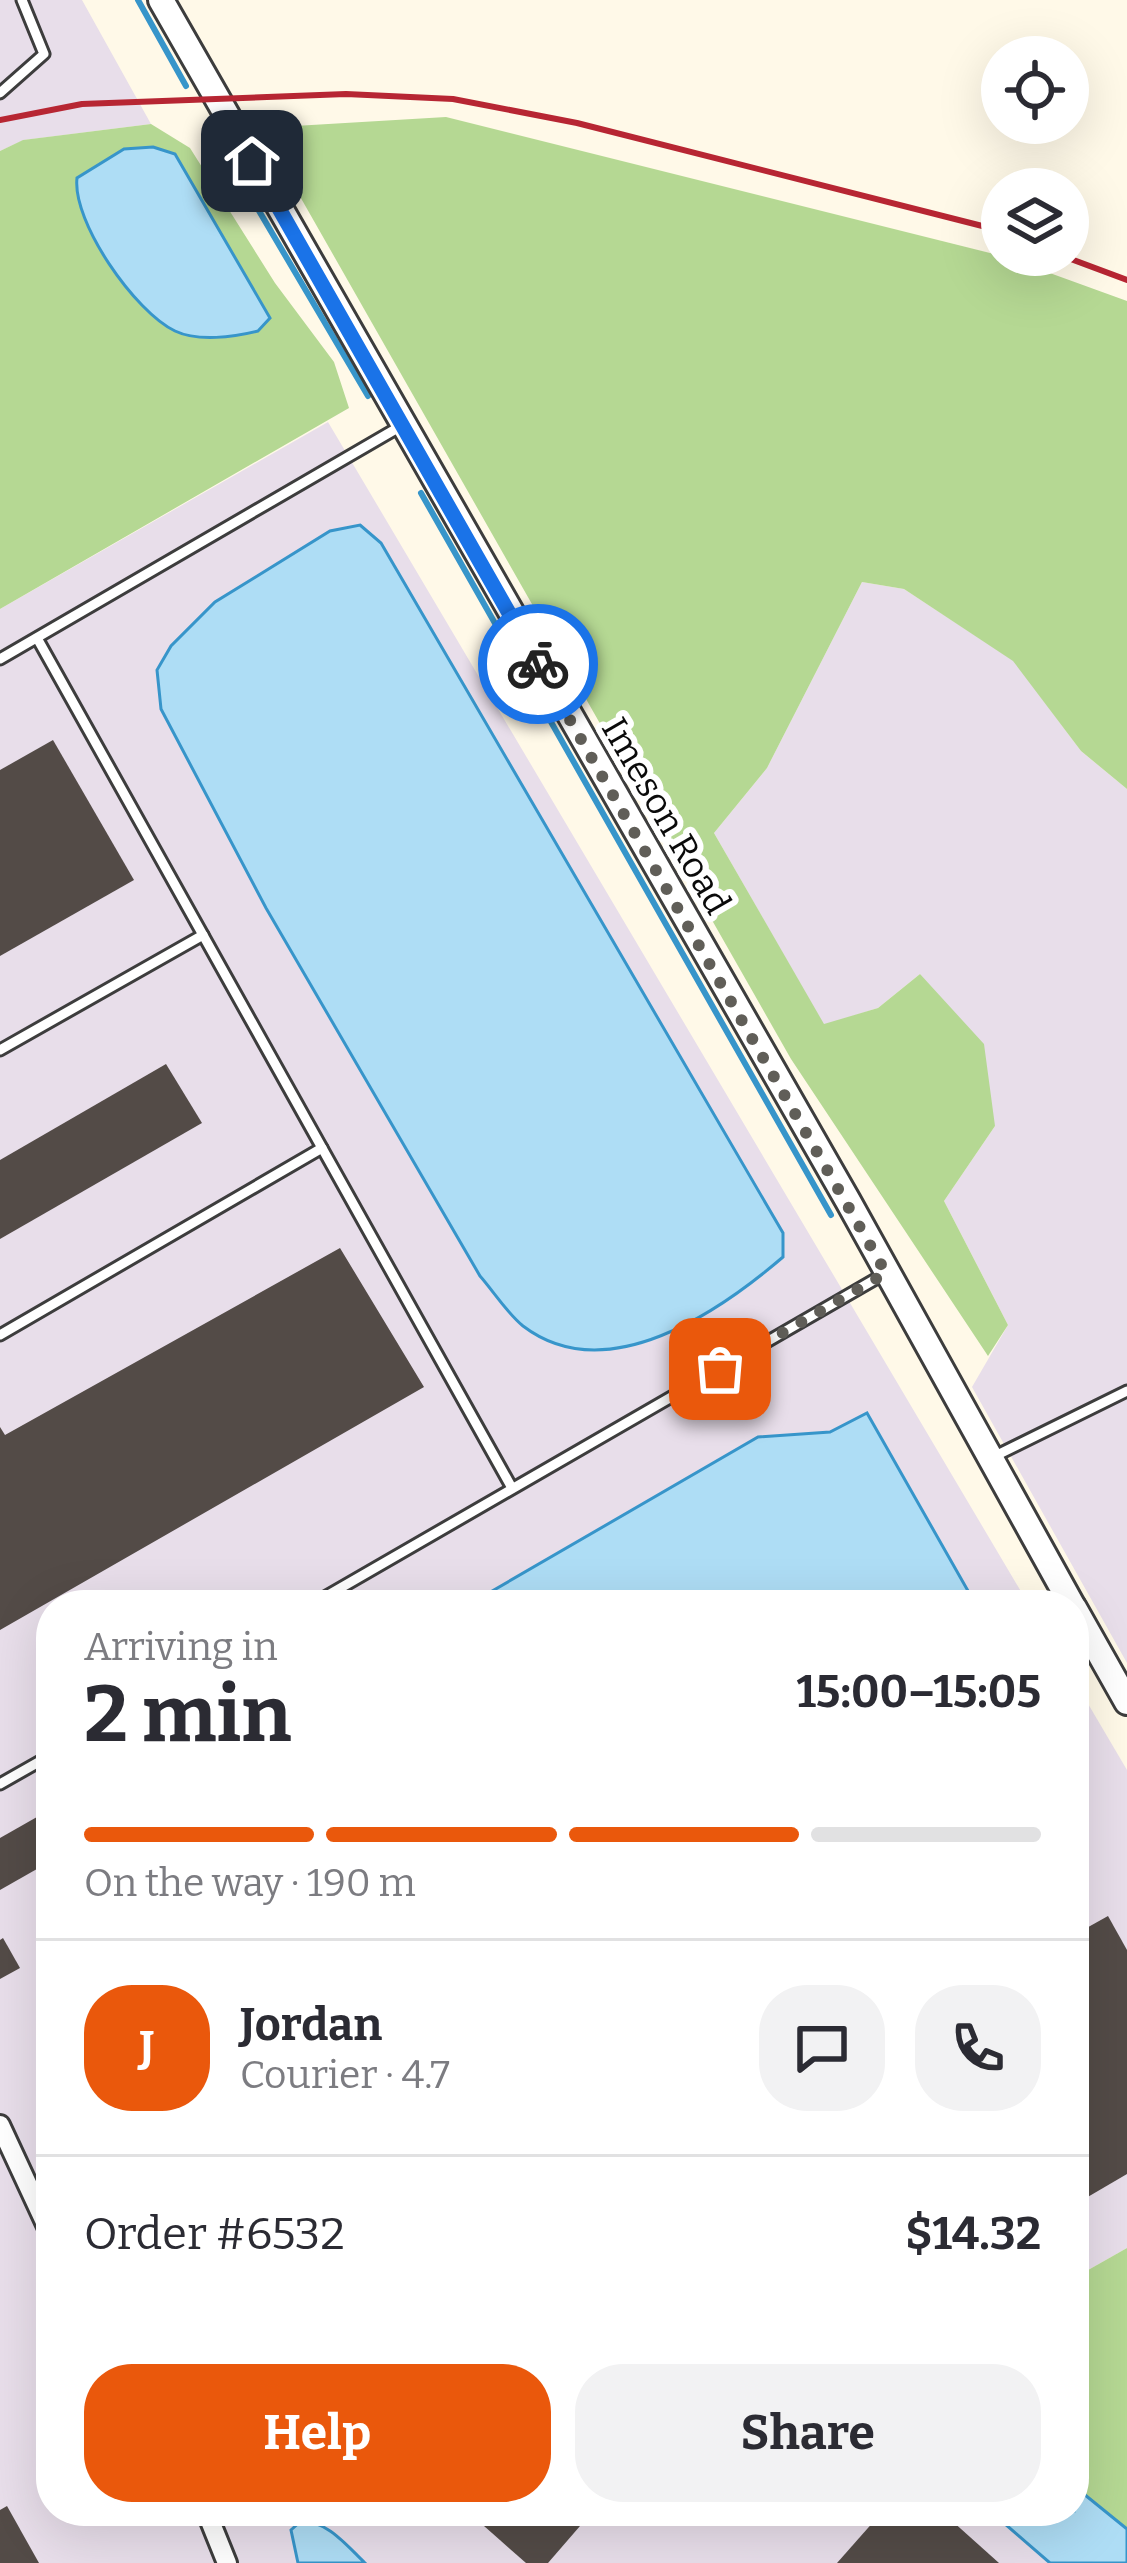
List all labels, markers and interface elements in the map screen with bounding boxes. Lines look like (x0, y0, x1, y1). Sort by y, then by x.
map controls (981, 36, 1089, 276)
button: locate (981, 36, 1089, 144)
pin (201, 110, 303, 212)
icon: home (219, 128, 285, 194)
button: layers (981, 168, 1089, 276)
courier (478, 604, 598, 724)
icon: bike (505, 631, 571, 697)
street label: Imeson Road (592, 710, 740, 922)
pin (669, 1318, 771, 1420)
icon: bag (687, 1336, 753, 1402)
text: Arriving in (84, 1624, 278, 1670)
text: 15:00–15:05 (796, 1665, 1041, 1719)
text: 2 min (84, 1668, 291, 1762)
text: On the way · 190 m (84, 1860, 416, 1906)
button: chat (759, 1985, 885, 2111)
button: phone (915, 1985, 1041, 2111)
text: Jordan (240, 1998, 382, 2052)
text: J (139, 2021, 155, 2075)
text: Courier · 4.7 (240, 2052, 450, 2098)
text: Order #6532 (84, 2207, 345, 2261)
text: $14.32 (905, 2207, 1041, 2261)
button: Help (84, 2364, 551, 2502)
button: Share (575, 2364, 1041, 2502)

